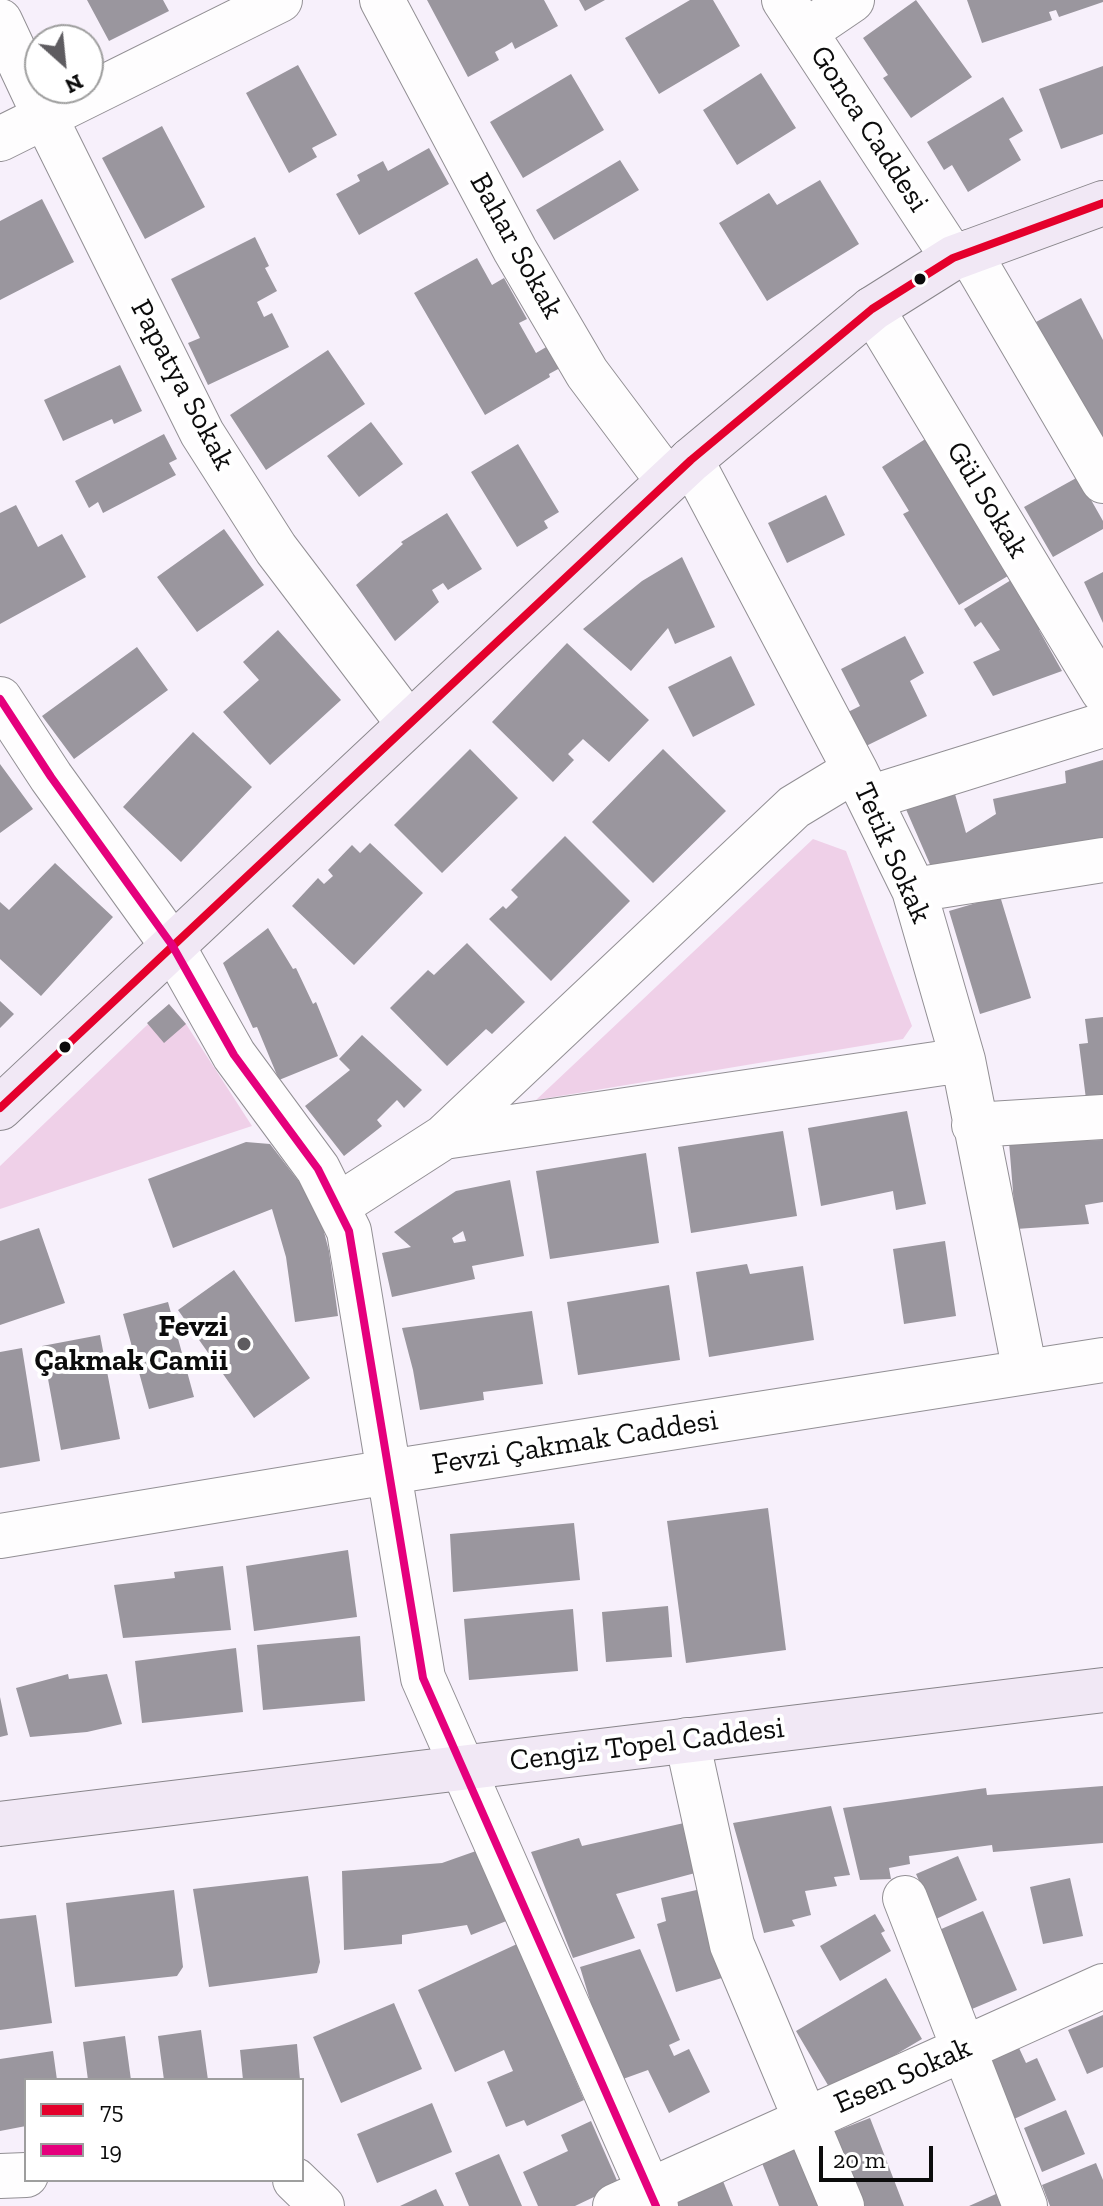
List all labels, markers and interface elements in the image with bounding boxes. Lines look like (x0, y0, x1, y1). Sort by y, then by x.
north arrow (24, 24, 104, 104)
street label: Gonca Caddesi (802, 39, 936, 219)
text: N (61, 68, 88, 100)
street label: Bahar Sokak (461, 167, 571, 325)
unlabelled marker (912, 271, 928, 287)
street label: Papatya Sokak (122, 294, 242, 476)
street label: Gül Sokak (938, 435, 1036, 565)
street label: Tetik Sokak (845, 777, 939, 929)
unlabelled marker (57, 1039, 73, 1055)
place label: Fevzi Çakmak Camii (35, 1309, 228, 1380)
marker: Fevzi Çakmak Camii (235, 1335, 253, 1353)
street label: Fevzi Çakmak Caddesi (430, 1403, 720, 1483)
street label: Cengiz Topel Caddesi (508, 1710, 786, 1780)
street label: Esen Sokak (829, 2030, 977, 2122)
legend (24, 2078, 304, 2182)
text: 75 (100, 2096, 124, 2125)
scale bar (823, 2130, 937, 2180)
text: 19 (100, 2136, 122, 2165)
text: 20 m (833, 2145, 885, 2174)

